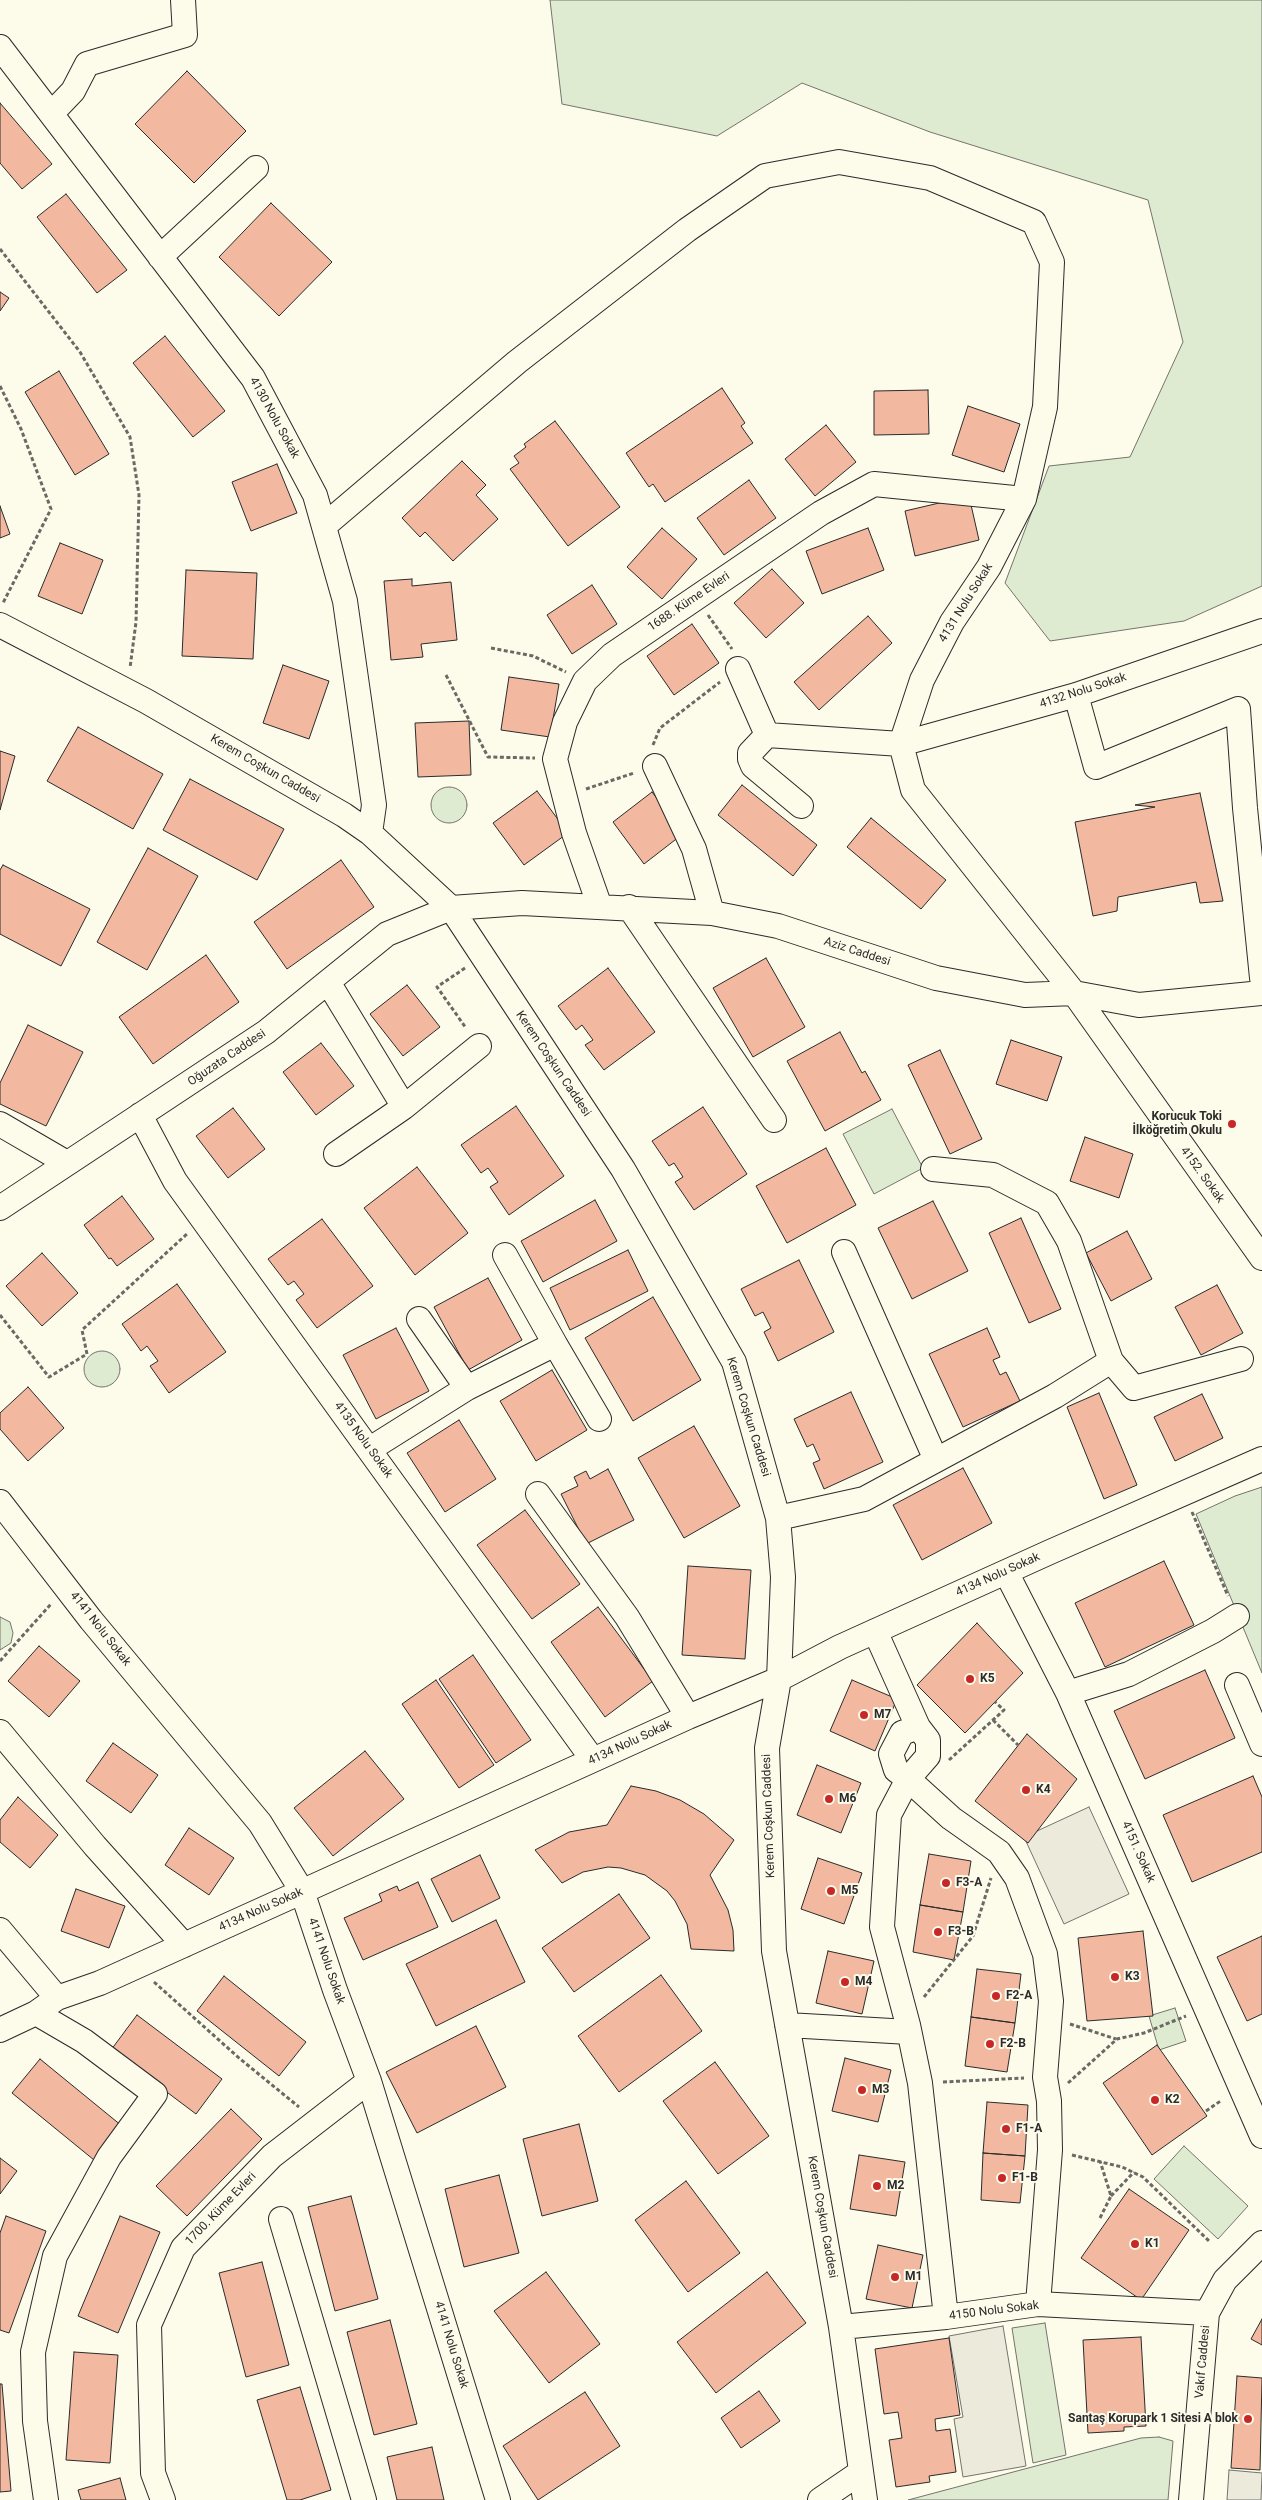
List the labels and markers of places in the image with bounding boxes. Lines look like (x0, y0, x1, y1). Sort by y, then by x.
place label: Korucuk Toki İlköğretim Okulu (1133, 1110, 1222, 1138)
marker: Korucuk Toki İlköğretim Okulu (1226, 1118, 1238, 1130)
place label: K5 (980, 1672, 995, 1686)
marker: K5 (964, 1673, 976, 1685)
place label: M7 (874, 1708, 891, 1722)
marker: M7 (858, 1709, 870, 1721)
place label: K4 (1036, 1783, 1051, 1797)
marker: K4 (1020, 1784, 1032, 1796)
place label: M6 (839, 1792, 856, 1806)
marker: M6 (823, 1793, 835, 1805)
place label: F3-A (956, 1876, 982, 1890)
marker: F3-A (940, 1877, 952, 1889)
place label: M5 (841, 1884, 858, 1898)
marker: M5 (825, 1885, 837, 1897)
place label: F3-B (948, 1925, 974, 1939)
marker: F3-B (932, 1926, 944, 1938)
place label: K3 (1125, 1970, 1140, 1984)
marker: K3 (1109, 1971, 1121, 1983)
place label: M4 (855, 1975, 872, 1989)
marker: M4 (839, 1976, 851, 1988)
place label: F2-A (1006, 1989, 1032, 2003)
marker: F2-A (990, 1990, 1002, 2002)
place label: F2-B (1000, 2037, 1026, 2051)
marker: F2-B (984, 2038, 996, 2050)
place label: M3 (872, 2083, 889, 2097)
marker: M3 (856, 2084, 868, 2096)
place label: K2 (1165, 2093, 1180, 2107)
marker: K2 (1149, 2094, 1161, 2106)
place label: F1-A (1016, 2122, 1042, 2136)
marker: F1-A (1000, 2123, 1012, 2135)
place label: F1-B (1012, 2171, 1038, 2185)
marker: F1-B (996, 2172, 1008, 2184)
place label: M2 (887, 2179, 904, 2193)
marker: M2 (871, 2180, 883, 2192)
place label: K1 (1145, 2237, 1160, 2251)
marker: K1 (1129, 2238, 1141, 2250)
place label: M1 (905, 2270, 922, 2284)
marker: M1 (889, 2271, 901, 2283)
place label: Santaş Korupark 1 Sitesi A blok (1068, 2412, 1238, 2426)
marker: Santaş Korupark 1 Sitesi A blok (1242, 2413, 1254, 2425)

